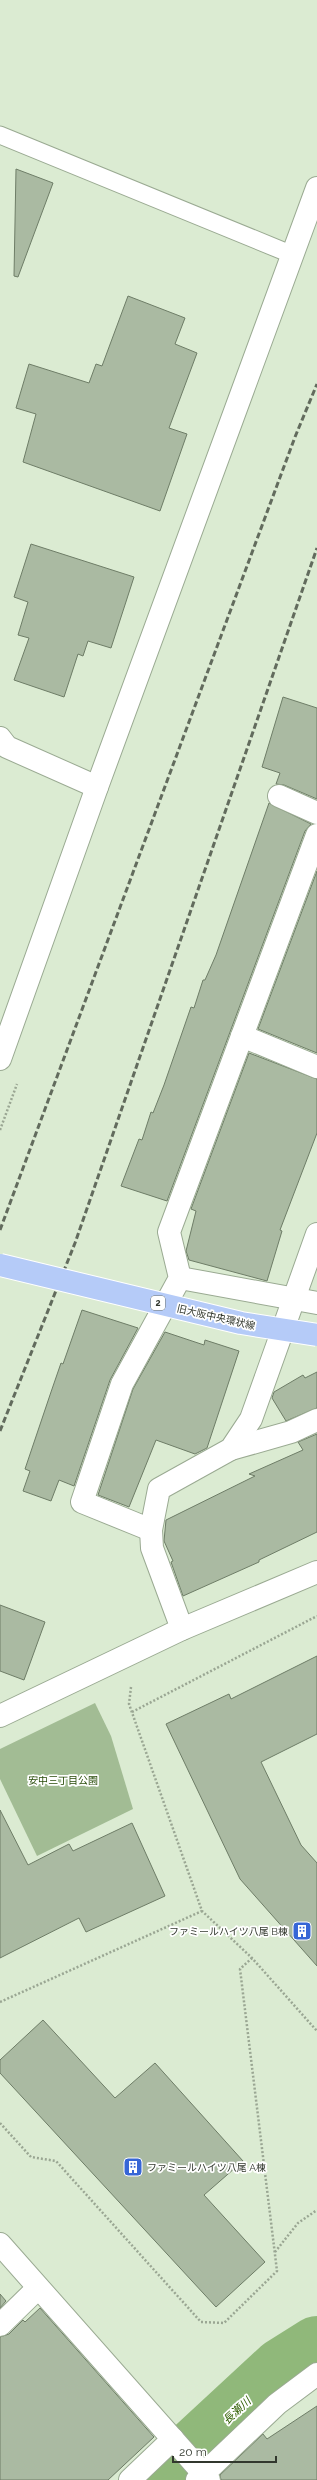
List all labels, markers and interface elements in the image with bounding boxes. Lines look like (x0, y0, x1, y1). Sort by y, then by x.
road number: 2 (151, 1296, 165, 1310)
street label: 旧大阪中央環状線 (176, 1303, 256, 1331)
park label: 安中三丁目公園 (28, 1775, 98, 1786)
building icon: ファミールハイツ八尾 B棟 (291, 1920, 313, 1942)
place label: ファミールハイツ八尾 B棟 (169, 1926, 288, 1937)
building icon: ファミールハイツ八尾 A棟 (122, 2156, 144, 2178)
place label: ファミールハイツ八尾 A棟 (147, 2162, 266, 2173)
water label: 長瀬川 (220, 2394, 254, 2427)
scale bar (173, 2438, 276, 2464)
text: 20 m (179, 2445, 207, 2459)

